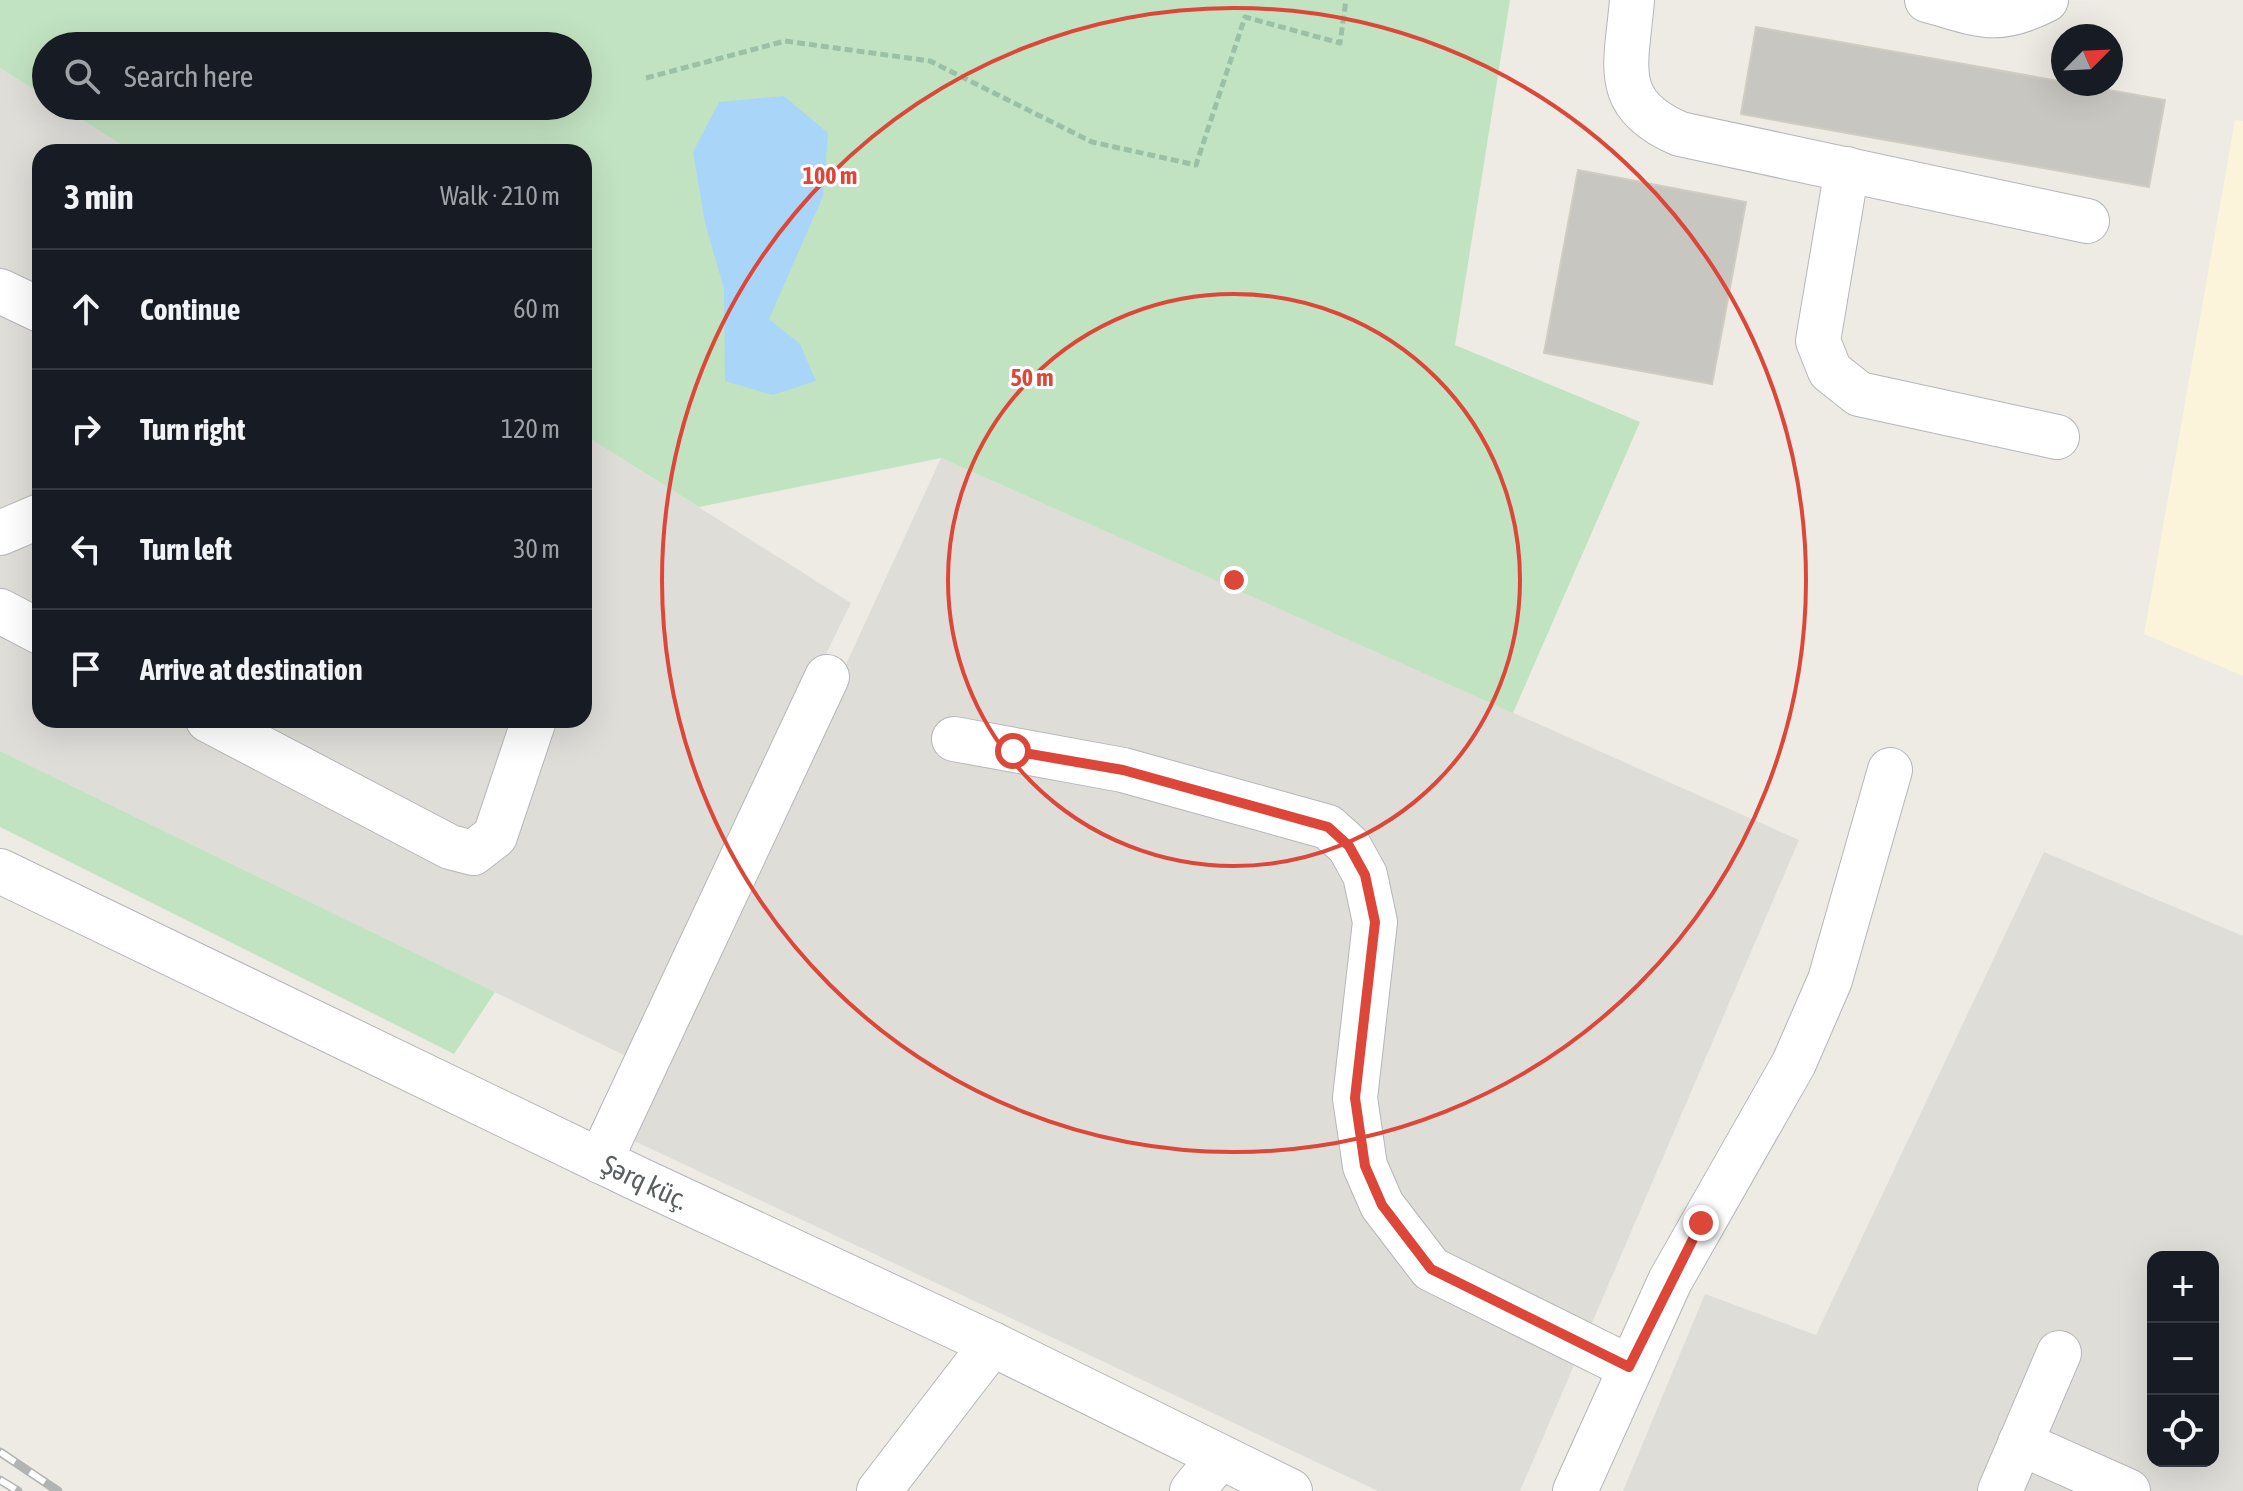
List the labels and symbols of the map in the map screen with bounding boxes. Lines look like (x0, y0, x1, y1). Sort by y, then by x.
north arrow (2051, 24, 2123, 96)
text: 100 m (803, 162, 857, 189)
text: 50 m (1010, 364, 1054, 391)
centre of rings (1220, 566, 1248, 594)
route start (995, 733, 1031, 769)
street label: Şərq küç. (597, 1148, 693, 1216)
route end (1683, 1205, 1719, 1241)

